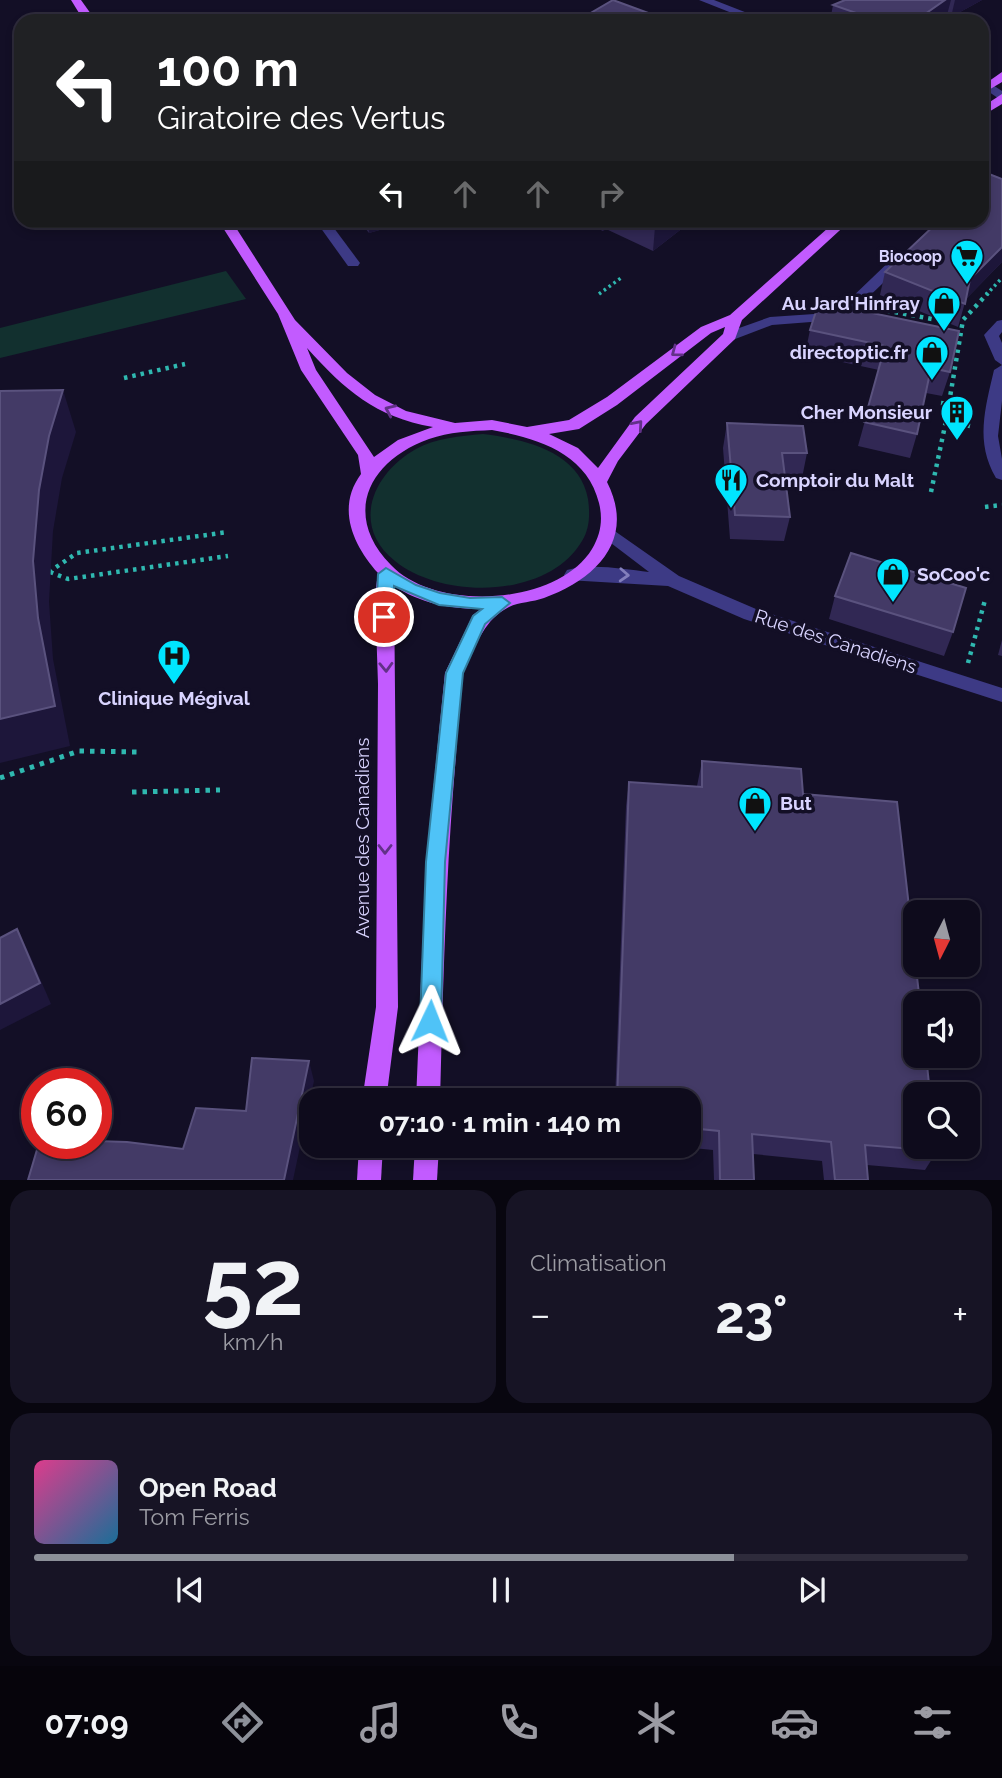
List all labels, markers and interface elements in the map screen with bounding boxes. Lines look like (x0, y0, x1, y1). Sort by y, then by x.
text: 100 m (157, 40, 299, 97)
icon: left (42, 42, 133, 133)
text: Giratoire des Vertus (157, 99, 446, 136)
icon: left (373, 175, 411, 213)
icon: ahead (446, 175, 484, 213)
icon: ahead (519, 175, 557, 213)
icon: right (592, 175, 630, 213)
supermarket icon: Biocoop (948, 237, 986, 286)
place label: Biocoop (879, 247, 942, 266)
shop icon: Au Jard'Hinfray (925, 284, 963, 333)
place label: Au Jard'Hinfray (782, 292, 921, 314)
shop icon: directoptic.fr (913, 333, 951, 382)
place label: directoptic.fr (790, 341, 909, 363)
one-way arrow (671, 344, 684, 357)
building icon: Cher Monsieur (938, 393, 976, 442)
place label: Cher Monsieur (801, 401, 933, 423)
one-way arrow (385, 404, 397, 418)
one-way arrow (630, 420, 642, 433)
restaurant icon: Comptoir du Malt (712, 461, 750, 510)
place label: Comptoir du Malt (756, 469, 915, 491)
shop icon: SoCoo'c (874, 555, 912, 604)
place label: SoCoo'c (917, 563, 990, 585)
one-way arrow (618, 567, 629, 582)
pin (354, 587, 414, 647)
icon: arrive (365, 598, 403, 636)
street label: Rue des Canadiens (752, 604, 920, 678)
hospital icon: Clinique Mégival (155, 637, 193, 686)
one-way arrow (379, 661, 394, 672)
place label: Clinique Mégival (98, 687, 251, 709)
street label: Avenue des Canadiens (351, 738, 373, 938)
shop icon: But (736, 784, 774, 833)
place label: But (780, 792, 813, 814)
one-way arrow (377, 844, 393, 855)
north arrow (903, 900, 980, 976)
map controls (903, 900, 980, 1159)
position arrow (393, 984, 467, 1058)
button: sound (903, 991, 980, 1068)
speed limit sign: 60 (21, 1068, 112, 1159)
button: search (903, 1082, 980, 1159)
text: 07:10 · 1 min · 140 m (379, 1108, 621, 1138)
text: 52 (202, 1229, 304, 1336)
text: Climatisation (530, 1249, 667, 1276)
text: 23° (715, 1284, 788, 1345)
text: − (530, 1292, 550, 1337)
text: + (952, 1292, 968, 1337)
text: km/h (223, 1328, 283, 1355)
text: Open Road (139, 1473, 277, 1503)
text: Tom Ferris (139, 1503, 250, 1530)
icon: previous (171, 1571, 209, 1609)
icon: pause (482, 1571, 520, 1609)
icon: next (793, 1571, 831, 1609)
icon: directions (218, 1698, 267, 1747)
icon: music (356, 1698, 405, 1747)
icon: phone (494, 1698, 543, 1747)
icon: climate (632, 1698, 681, 1747)
icon: car (770, 1698, 819, 1747)
icon: filters (908, 1698, 957, 1747)
text: 07:09 (45, 1704, 129, 1741)

